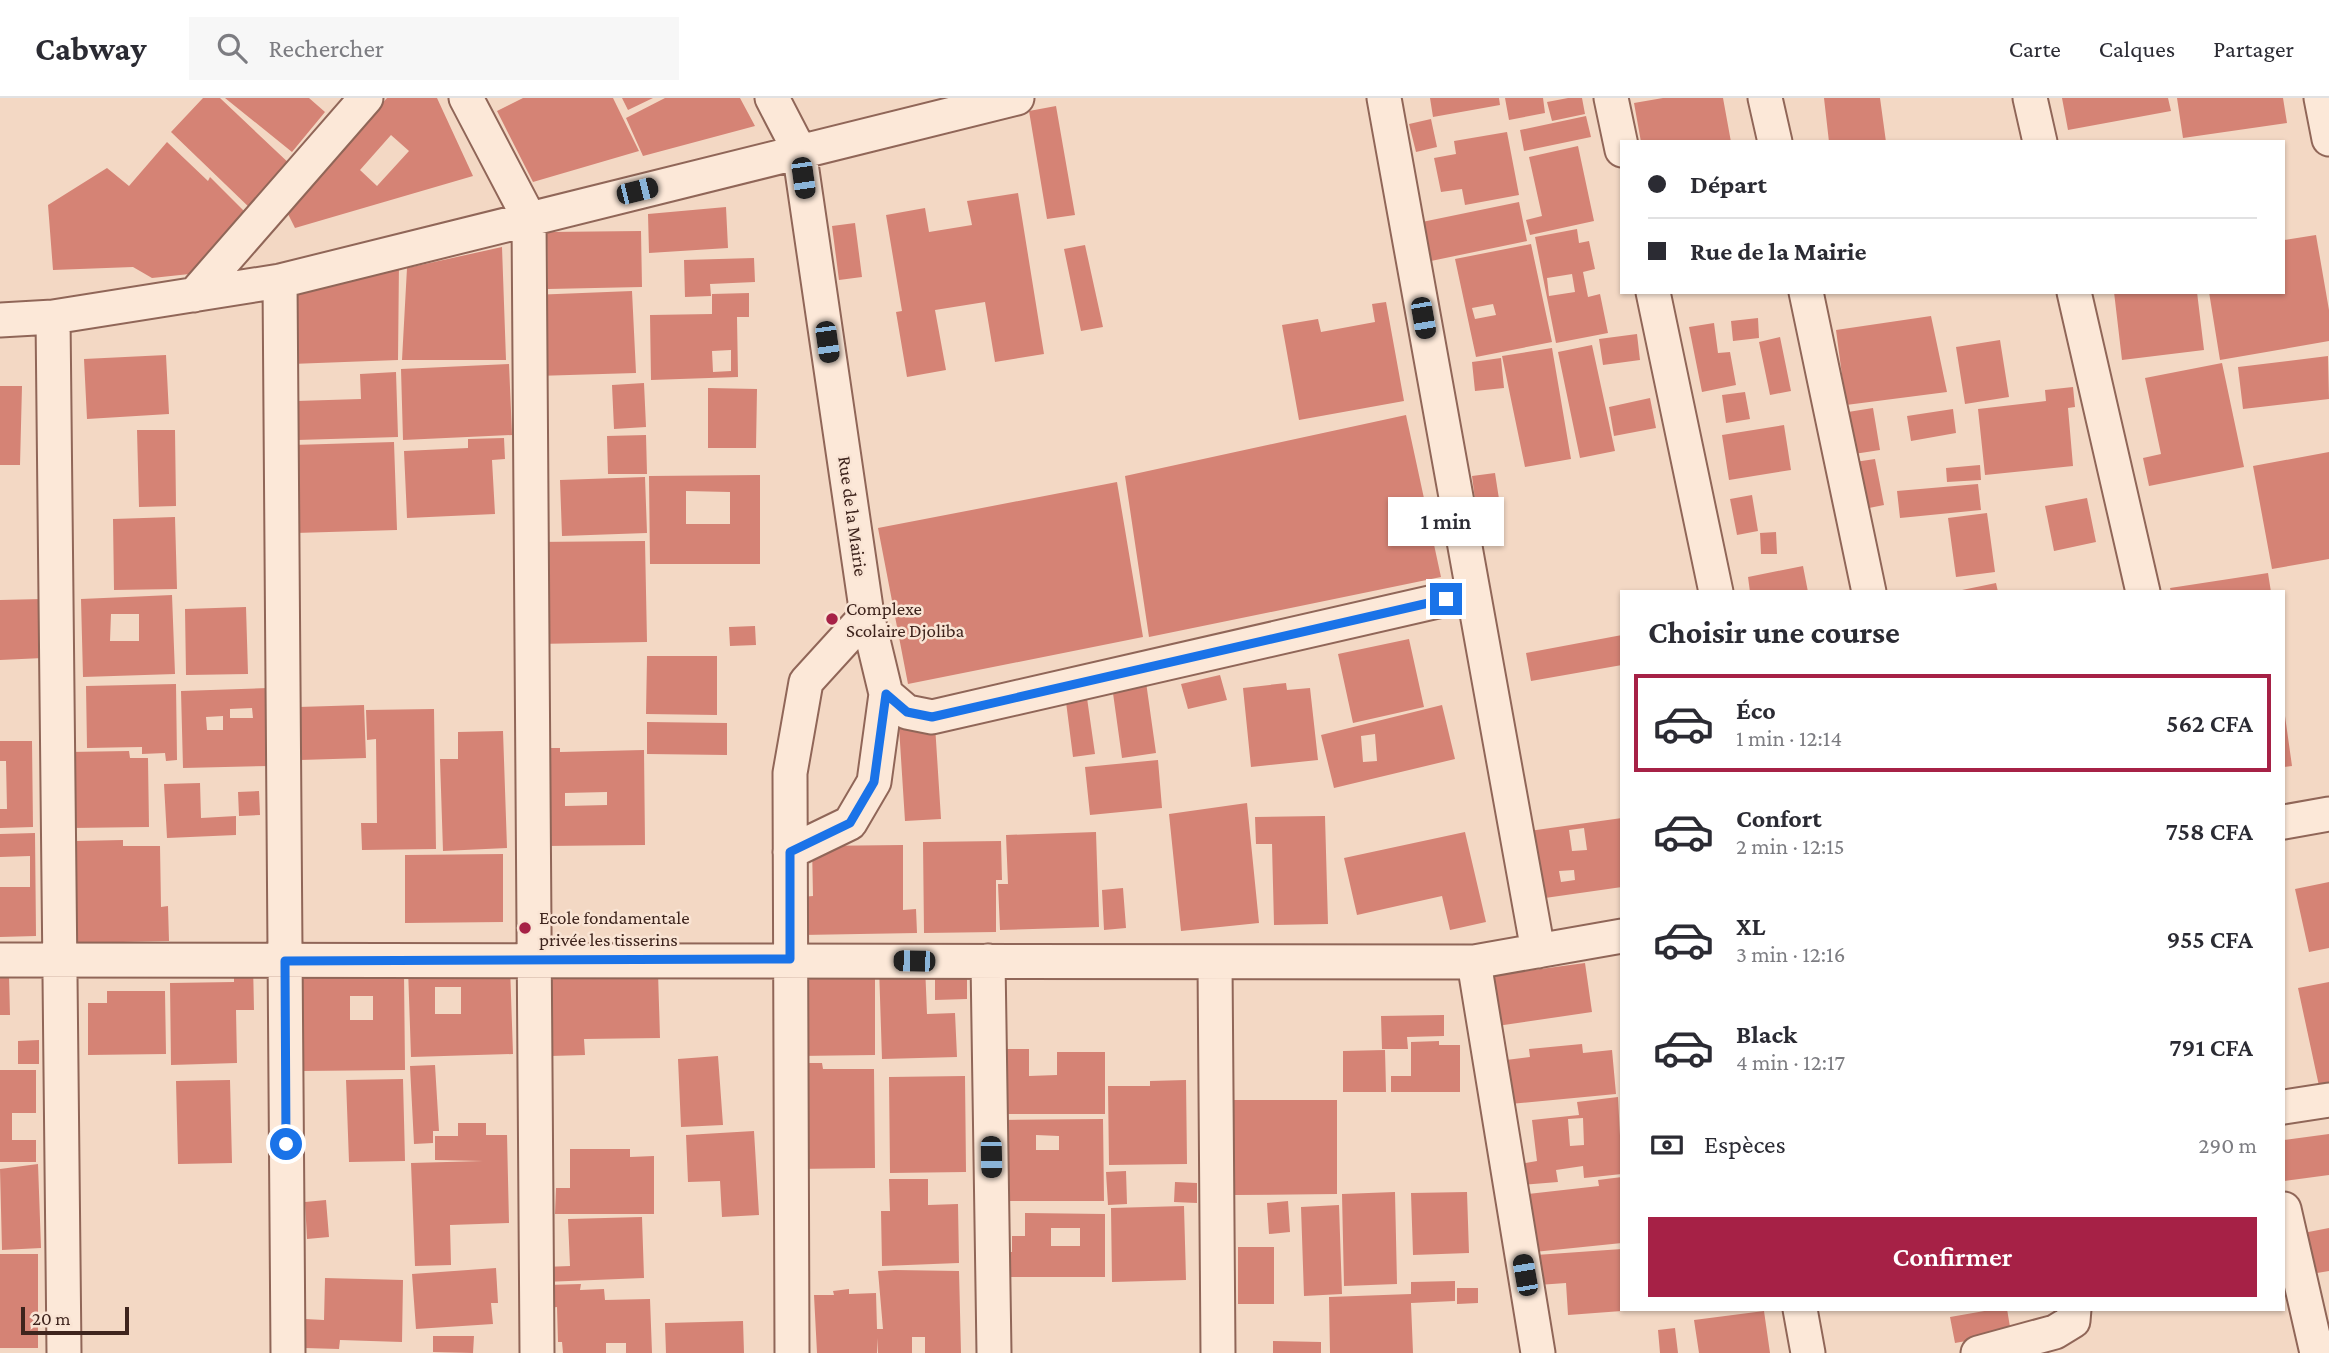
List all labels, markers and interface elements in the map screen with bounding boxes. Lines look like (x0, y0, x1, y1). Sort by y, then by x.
search box (189, 17, 679, 80)
icon: search (213, 29, 251, 67)
text: Cabway (35, 30, 147, 67)
text: Rechercher (269, 34, 384, 63)
text: Carte (2009, 35, 2061, 62)
text: Calques (2099, 35, 2175, 62)
text: Partager (2213, 35, 2294, 62)
car (790, 156, 817, 200)
text: Départ (1690, 170, 1767, 199)
car (615, 176, 660, 206)
text: Rue de la Mairie (1690, 237, 1867, 266)
car (1410, 295, 1437, 341)
car (814, 320, 841, 364)
street label: Rue de la Mairie (834, 455, 872, 577)
callout: 1 min (1388, 498, 1504, 546)
text: 1 min (1420, 508, 1472, 534)
route end (1430, 583, 1462, 615)
place label: Complexe Scolaire Djoliba (846, 598, 965, 642)
marker: Complexe Scolaire Djoliba (824, 611, 840, 627)
text: Choisir une course (1648, 614, 1900, 650)
icon: car (1652, 692, 1715, 755)
text: Éco (1736, 696, 1776, 725)
text: 562 CFA (2166, 709, 2253, 738)
text: 1 min · 12:14 (1736, 725, 1842, 751)
icon: car (1652, 800, 1715, 863)
text: Confort (1736, 804, 1822, 833)
text: 758 CFA (2166, 817, 2253, 846)
text: 2 min · 12:15 (1736, 833, 1845, 859)
place label: Ecole fondamentale privée les tisserins (539, 907, 690, 950)
icon: car (1652, 908, 1715, 971)
text: XL (1736, 912, 1765, 941)
marker: Ecole fondamentale privée les tisserins (517, 920, 533, 936)
text: 955 CFA (2167, 925, 2253, 954)
text: 3 min · 12:16 (1736, 941, 1845, 967)
car (893, 950, 936, 972)
icon: car (1652, 1016, 1715, 1079)
text: Black (1736, 1020, 1797, 1049)
text: 791 CFA (2169, 1033, 2253, 1062)
text: 4 min · 12:17 (1736, 1049, 1845, 1075)
icon: cash (1648, 1126, 1686, 1164)
route start (270, 1128, 302, 1160)
text: Espèces (1704, 1130, 1786, 1159)
text: 290 m (2199, 1132, 2257, 1158)
car (981, 1136, 1002, 1178)
button: Confirmer (1648, 1217, 2257, 1297)
car (1512, 1252, 1539, 1298)
scale bar (21, 1304, 130, 1336)
text: 20 m (32, 1308, 71, 1329)

